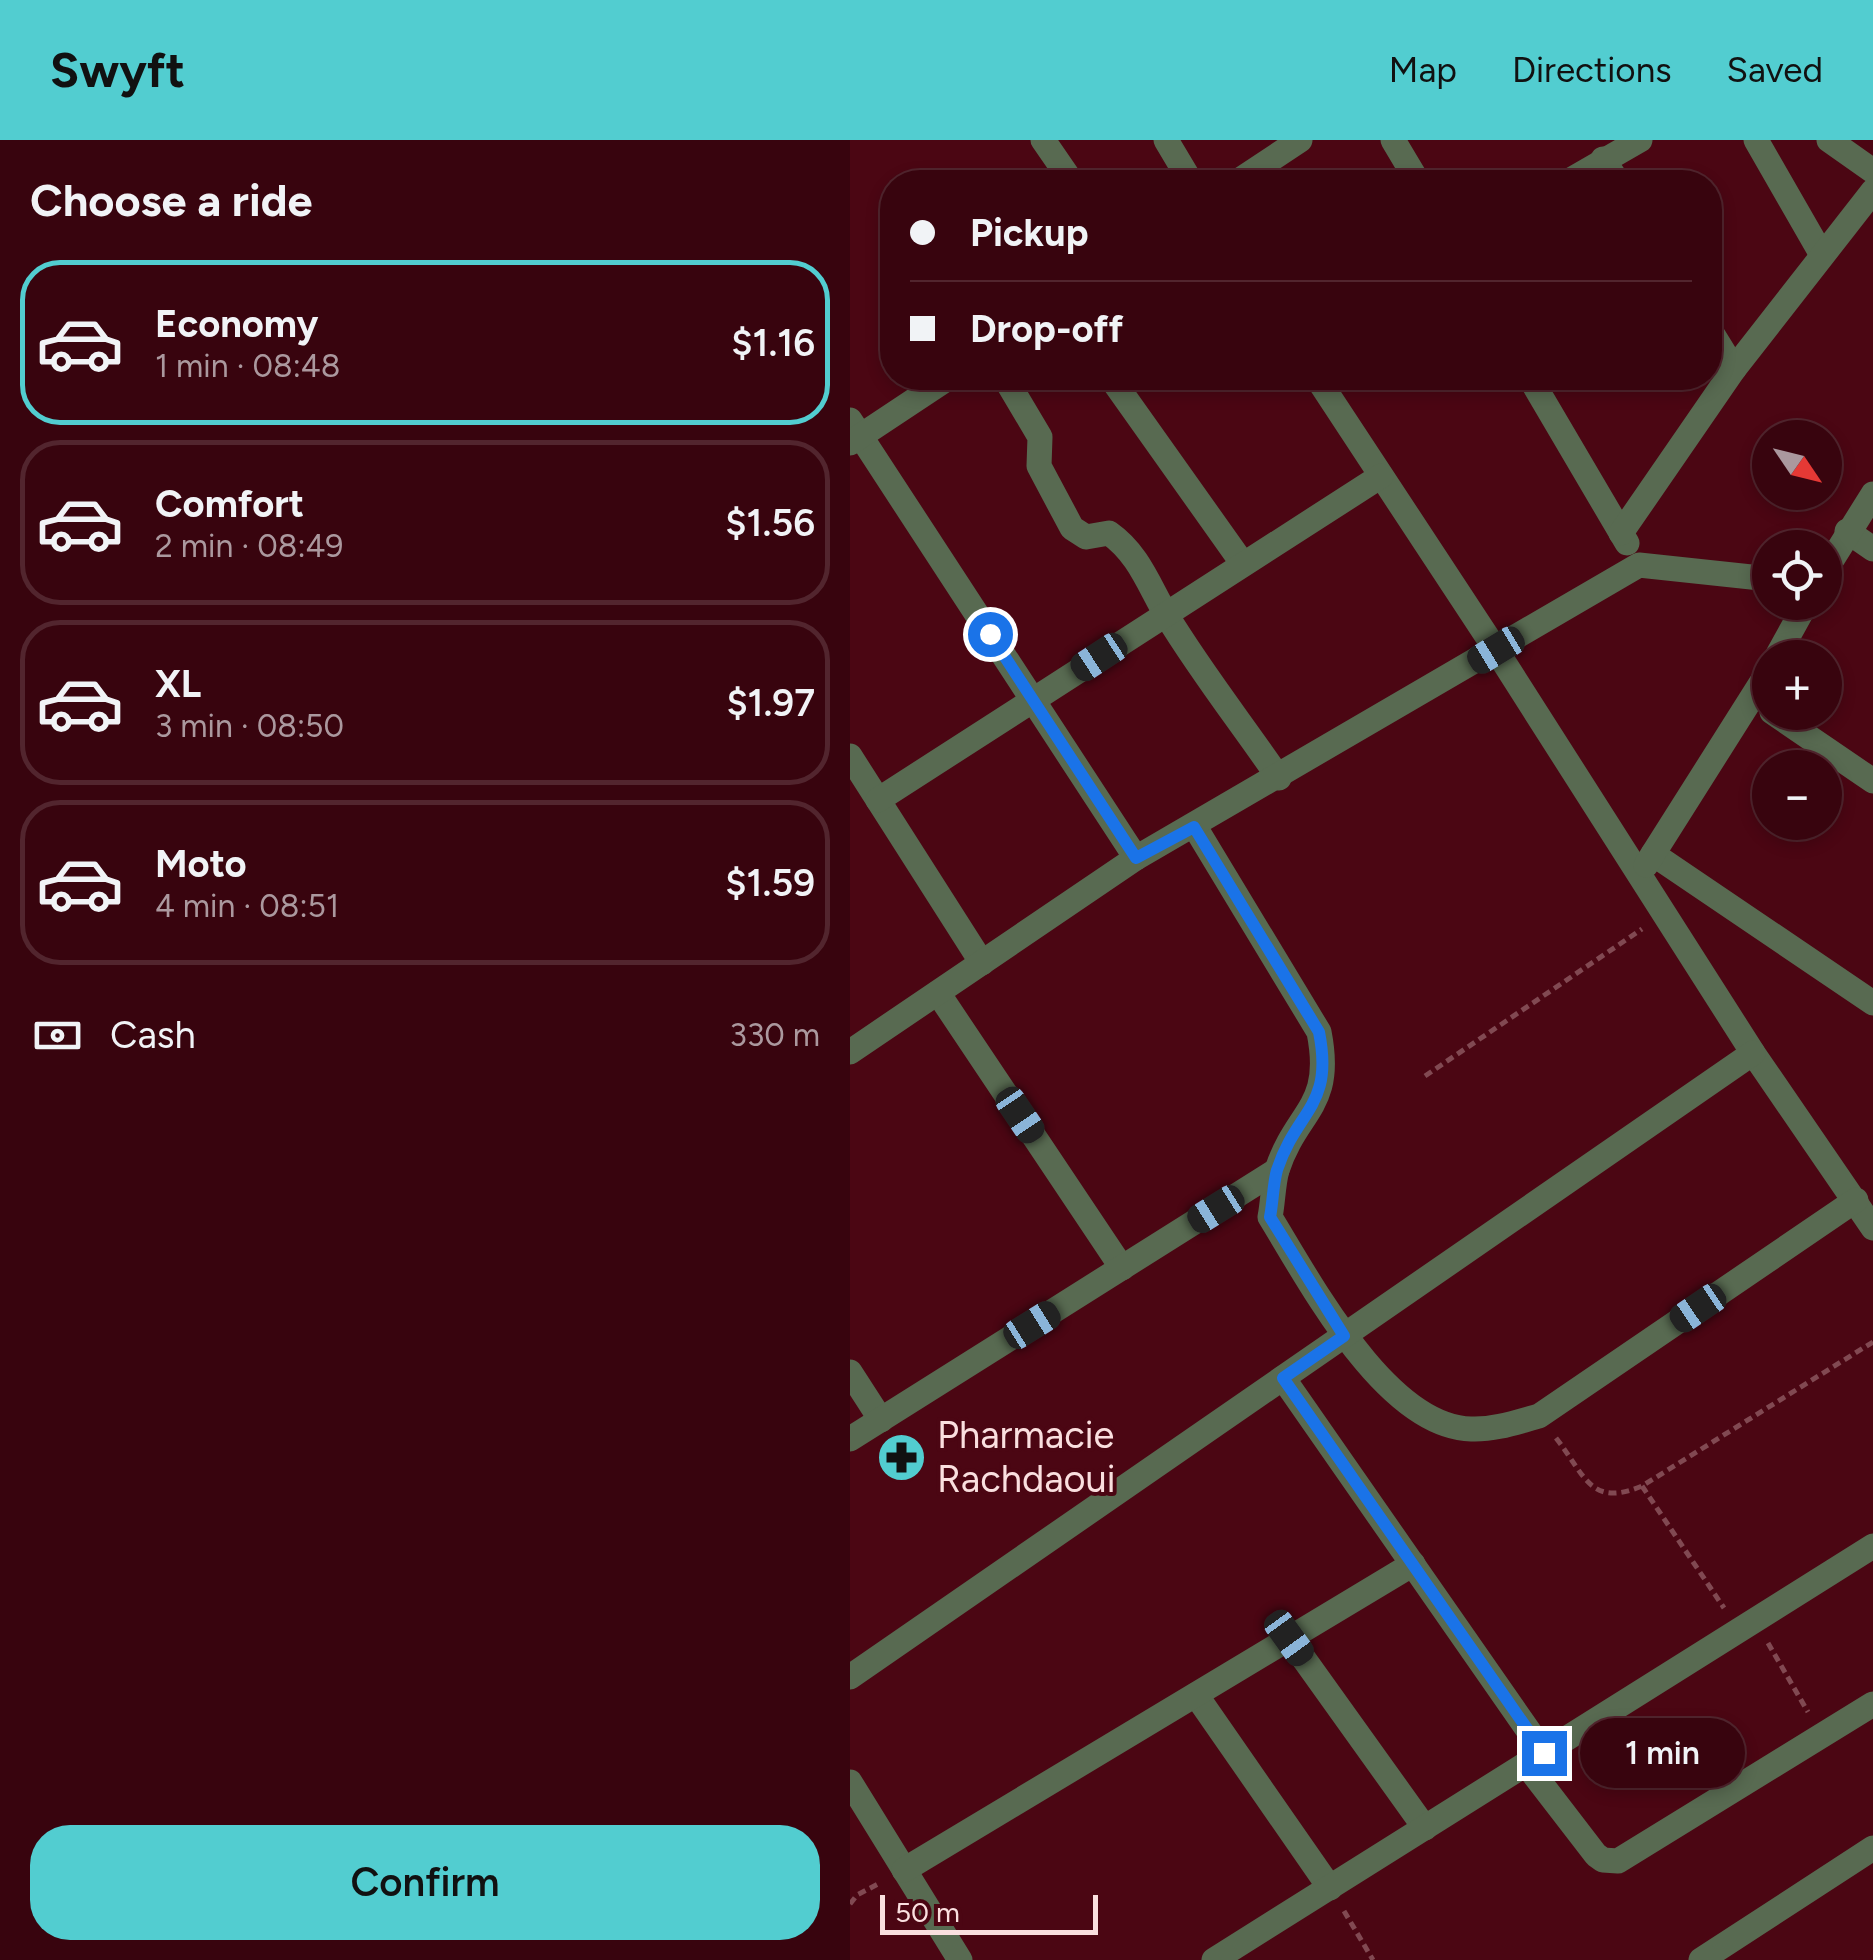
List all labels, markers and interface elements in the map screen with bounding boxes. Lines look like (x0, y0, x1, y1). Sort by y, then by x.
text: Swyft (50, 41, 185, 99)
text: Map (1389, 49, 1457, 91)
text: Directions (1512, 49, 1672, 91)
text: Saved (1727, 49, 1823, 91)
text: Choose a ride (30, 173, 312, 227)
text: Pickup (970, 210, 1088, 256)
icon: car (35, 298, 125, 388)
text: Economy (155, 301, 318, 347)
text: Drop-off (970, 306, 1123, 352)
text: $1.16 (731, 320, 815, 366)
text: 1 min · 08:48 (155, 347, 340, 385)
north arrow (1752, 420, 1842, 510)
map controls (1752, 420, 1842, 840)
icon: car (35, 478, 125, 568)
text: Comfort (155, 481, 304, 527)
text: $1.56 (725, 500, 815, 546)
text: 2 min · 08:49 (155, 527, 343, 565)
button: locate (1752, 530, 1842, 620)
route start (968, 612, 1013, 657)
car (1463, 622, 1529, 678)
car (1066, 628, 1132, 686)
button: + (1752, 640, 1842, 730)
icon: car (35, 658, 125, 748)
text: XL (155, 661, 201, 707)
text: $1.97 (726, 680, 815, 726)
text: 3 min · 08:50 (155, 707, 344, 745)
button: − (1752, 750, 1842, 840)
icon: car (35, 838, 125, 928)
text: Moto (155, 841, 247, 887)
text: $1.59 (725, 860, 815, 906)
text: 4 min · 08:51 (155, 887, 339, 925)
icon: cash (30, 1008, 85, 1063)
text: Cash (110, 1012, 196, 1058)
text: 330 m (730, 1016, 820, 1054)
car (991, 1082, 1049, 1148)
car (1183, 1180, 1249, 1238)
car (1665, 1279, 1731, 1337)
car (999, 1296, 1065, 1354)
place label: Pharmacie Rachdaoui (937, 1412, 1116, 1502)
pharmacy icon: Pharmacie Rachdaoui (876, 1431, 928, 1483)
car (1259, 1605, 1319, 1671)
callout: 1 min (1579, 1718, 1744, 1788)
route end (1522, 1731, 1567, 1776)
text: 1 min (1625, 1734, 1700, 1772)
button: Confirm (30, 1825, 820, 1940)
scale bar (880, 1890, 1098, 1934)
text: 50 m (895, 1895, 960, 1929)

